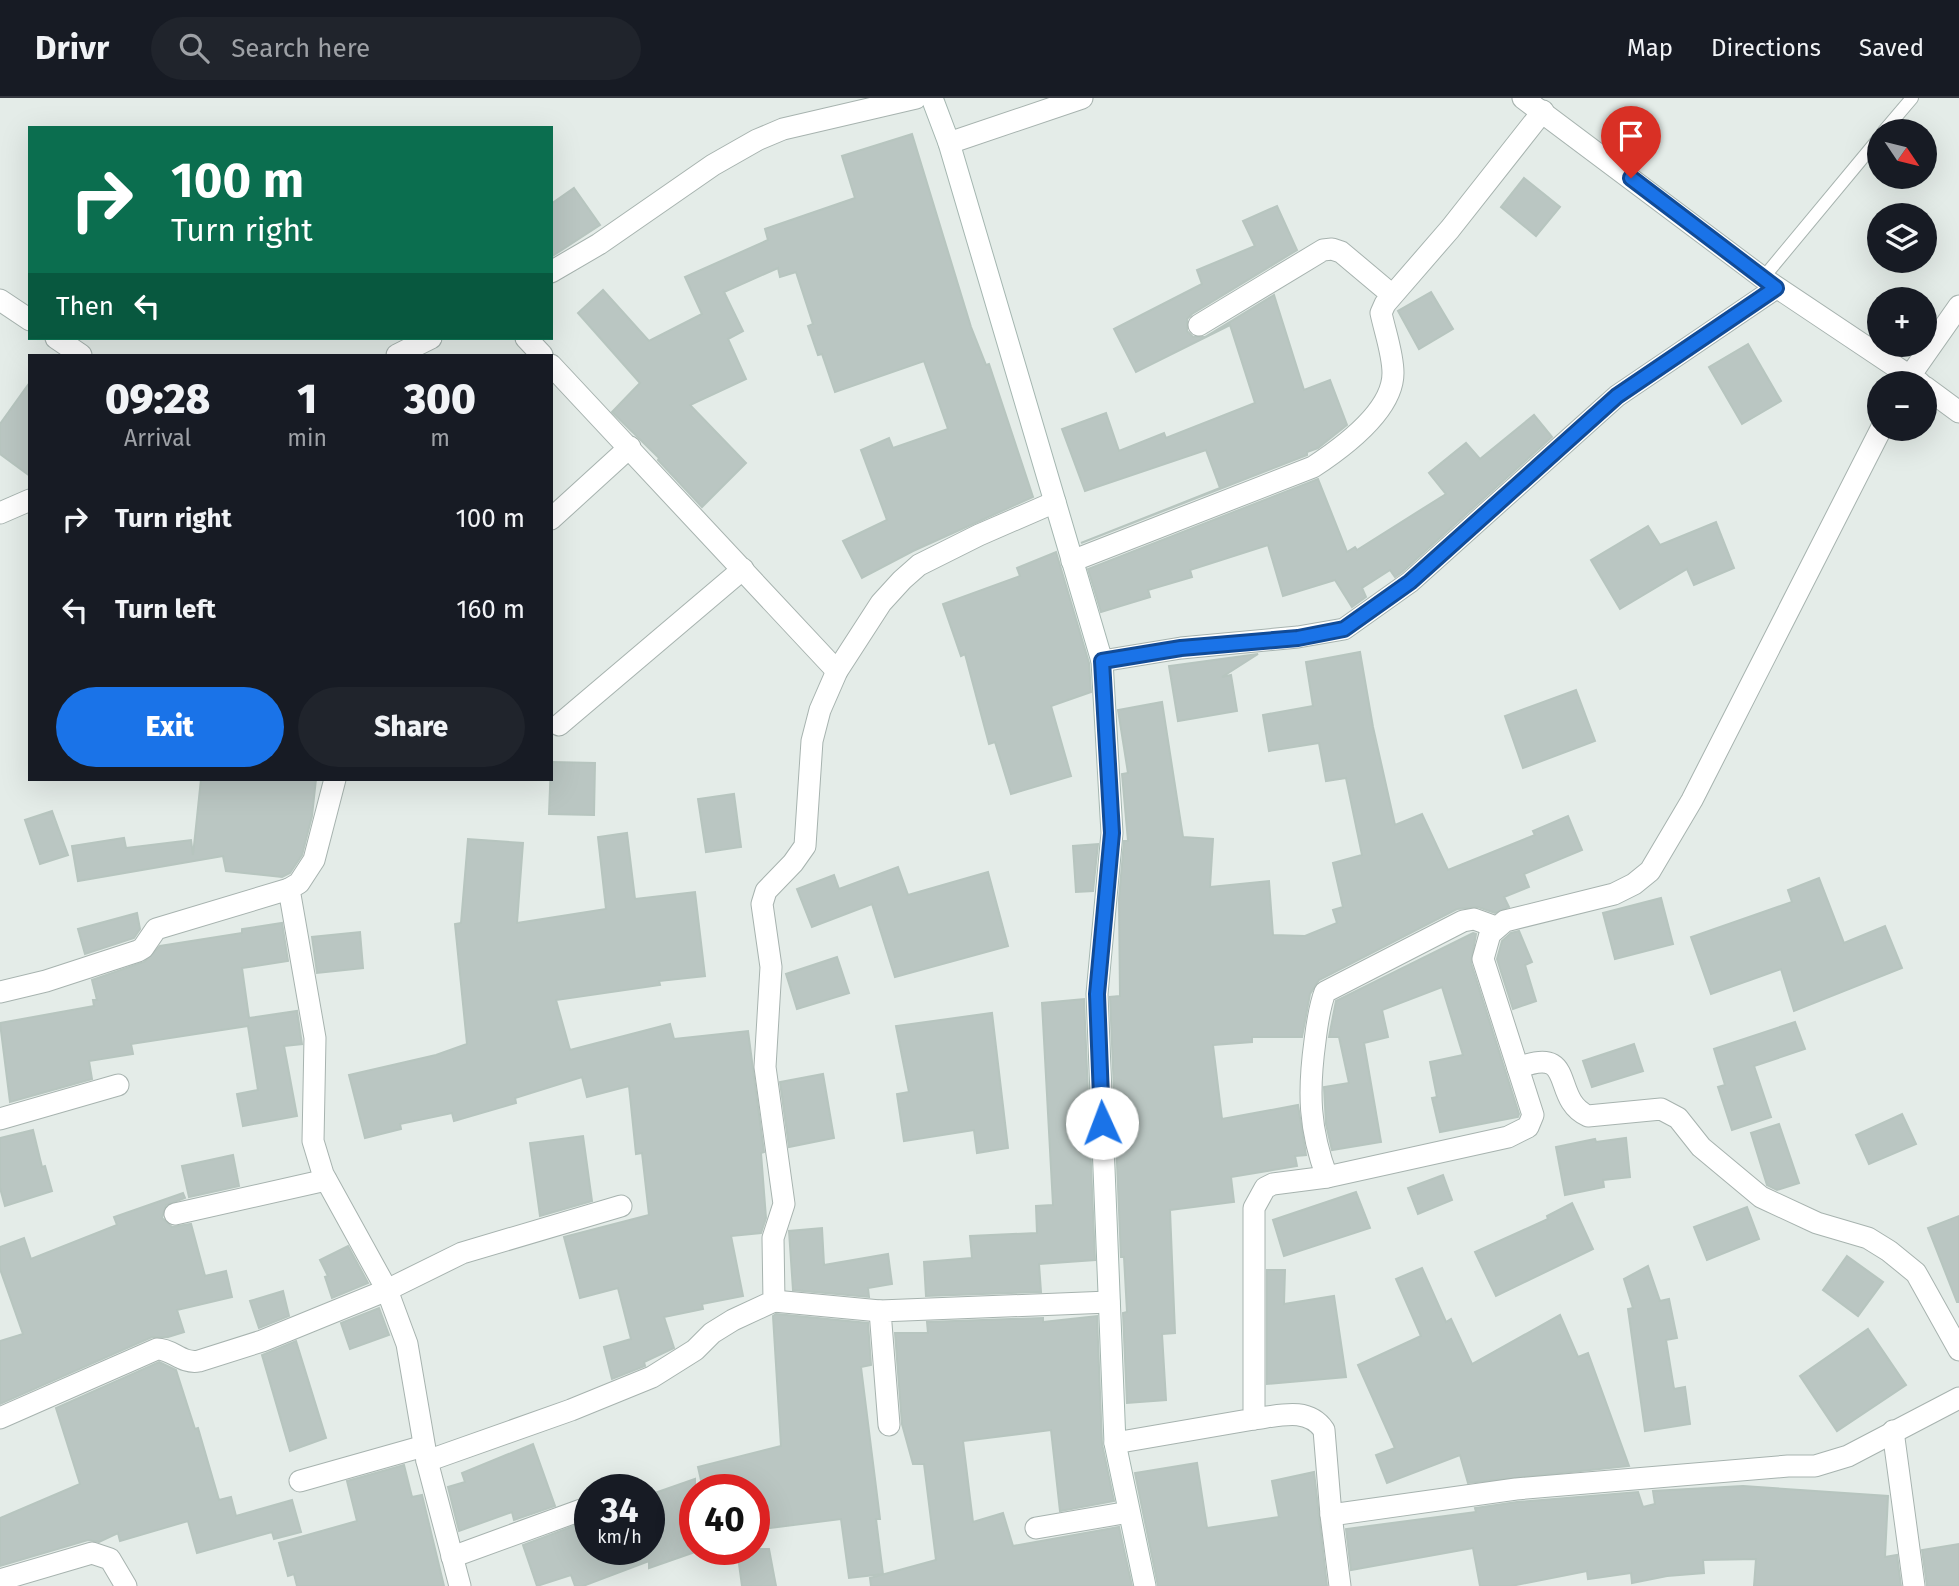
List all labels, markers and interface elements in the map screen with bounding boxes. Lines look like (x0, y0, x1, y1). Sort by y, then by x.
search box (151, 17, 641, 80)
text: Drivr (35, 28, 109, 68)
icon: search (175, 29, 213, 67)
text: Search here (231, 33, 370, 64)
text: Map (1627, 34, 1673, 62)
text: Directions (1711, 34, 1821, 62)
text: Saved (1859, 34, 1924, 62)
pin (1601, 106, 1661, 178)
icon: arrive (1612, 117, 1650, 155)
north arrow (1867, 119, 1937, 189)
map controls (1867, 119, 1937, 441)
text: 100 m (171, 151, 304, 210)
icon: right (56, 154, 147, 245)
button: layers (1867, 203, 1937, 273)
text: Turn right (171, 211, 313, 249)
icon: left (128, 287, 166, 325)
button: + (1867, 287, 1937, 357)
text: Then (56, 291, 114, 322)
button: − (1867, 371, 1937, 441)
text: 09:28 (105, 374, 210, 424)
text: 1 (297, 374, 317, 424)
text: 300 (404, 374, 476, 424)
text: Arrival (124, 424, 191, 452)
text: min (287, 424, 327, 452)
text: m (430, 424, 450, 452)
icon: right (56, 500, 94, 538)
text: Turn right (115, 503, 232, 534)
text: 100 m (456, 503, 525, 534)
icon: left (56, 591, 94, 629)
text: Turn left (115, 594, 216, 625)
text: 160 m (456, 594, 525, 625)
button: Exit (56, 687, 284, 767)
button: Share (298, 687, 525, 767)
position arrow (1065, 1086, 1139, 1160)
speed limit sign: 40 (679, 1474, 770, 1565)
text: 34 (601, 1489, 638, 1531)
text: km/h (597, 1526, 642, 1548)

